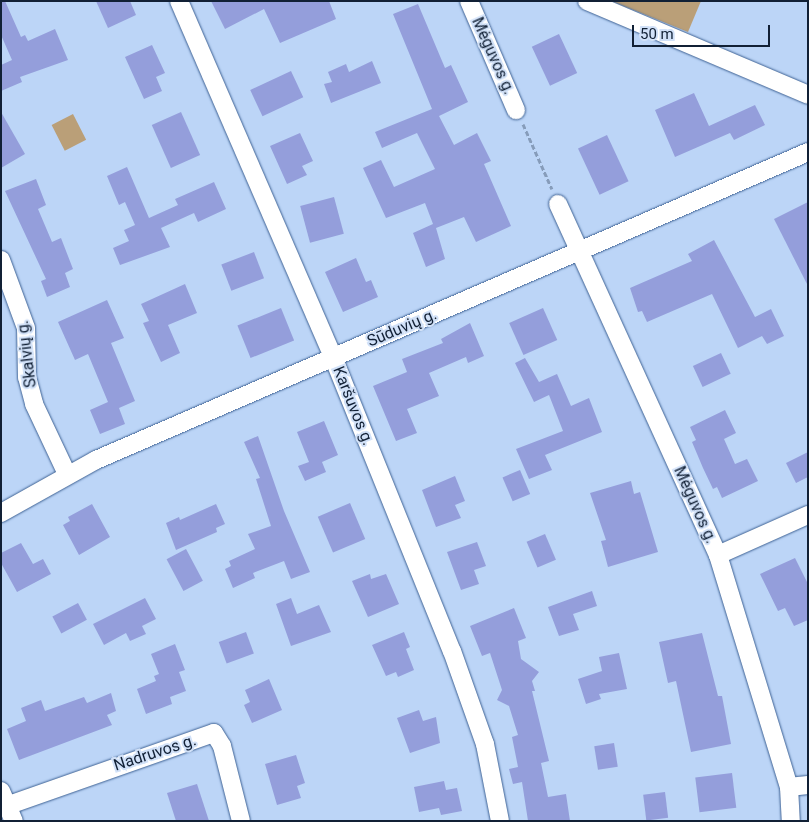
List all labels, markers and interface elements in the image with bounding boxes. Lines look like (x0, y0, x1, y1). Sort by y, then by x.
street label: Mėguvos g. (467, 14, 519, 98)
scale bar (634, 15, 772, 47)
text: 50 m (640, 25, 674, 43)
street label: Sūduvių g. (364, 305, 440, 351)
street label: Skalvių g. (13, 319, 41, 389)
street label: Karšuvos g. (328, 364, 378, 448)
street label: Mėguvos g. (669, 463, 721, 547)
street label: Nadruvos g. (111, 731, 199, 775)

